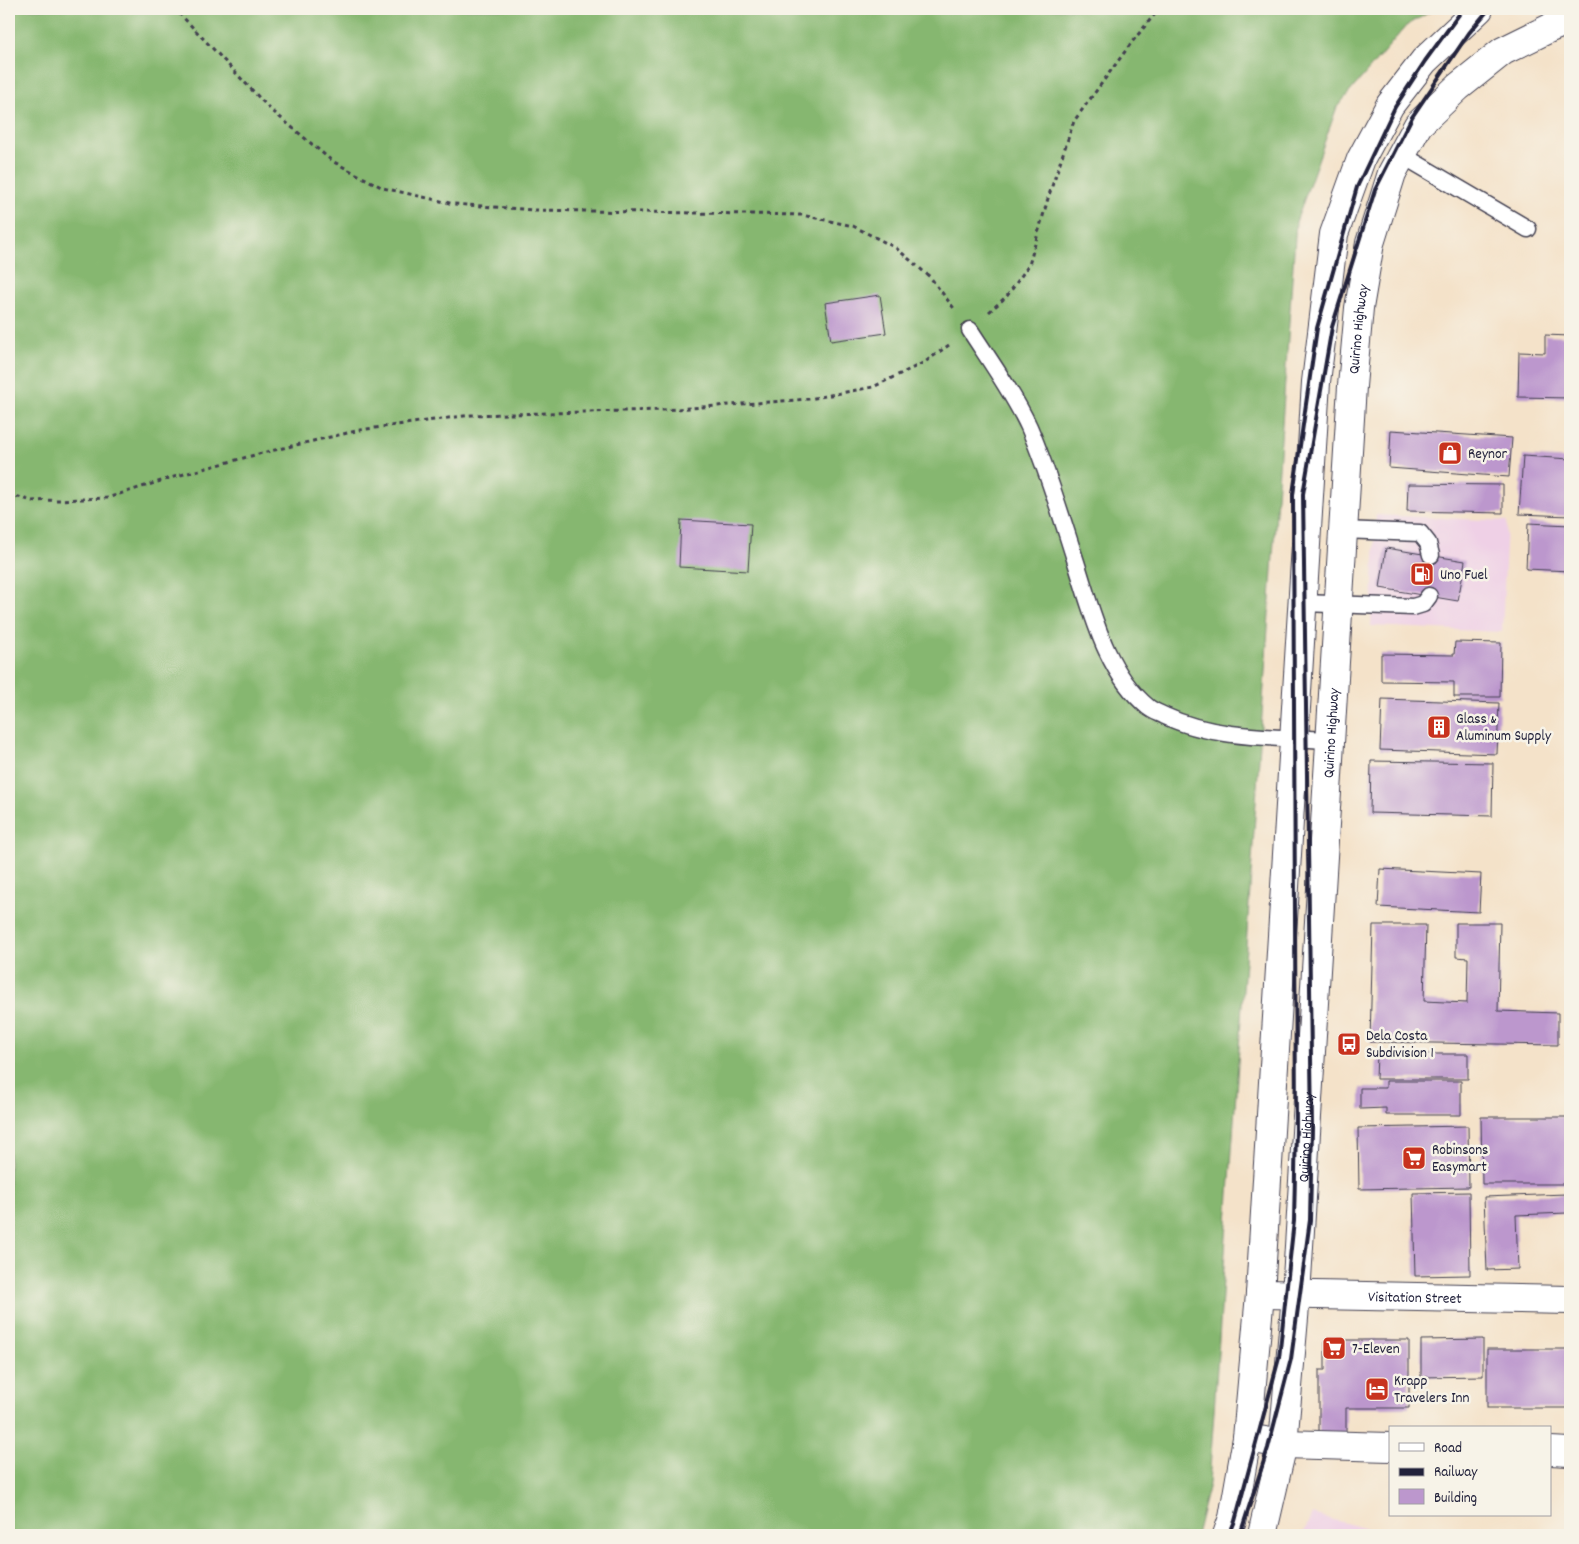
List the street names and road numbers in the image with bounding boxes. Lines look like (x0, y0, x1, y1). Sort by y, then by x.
street label: Quirino Highway (1344, 282, 1376, 375)
street label: Quirino Highway (1319, 687, 1346, 779)
street label: Quirino Highway (1294, 1091, 1322, 1183)
street label: Visitation Street (1368, 1287, 1462, 1311)

